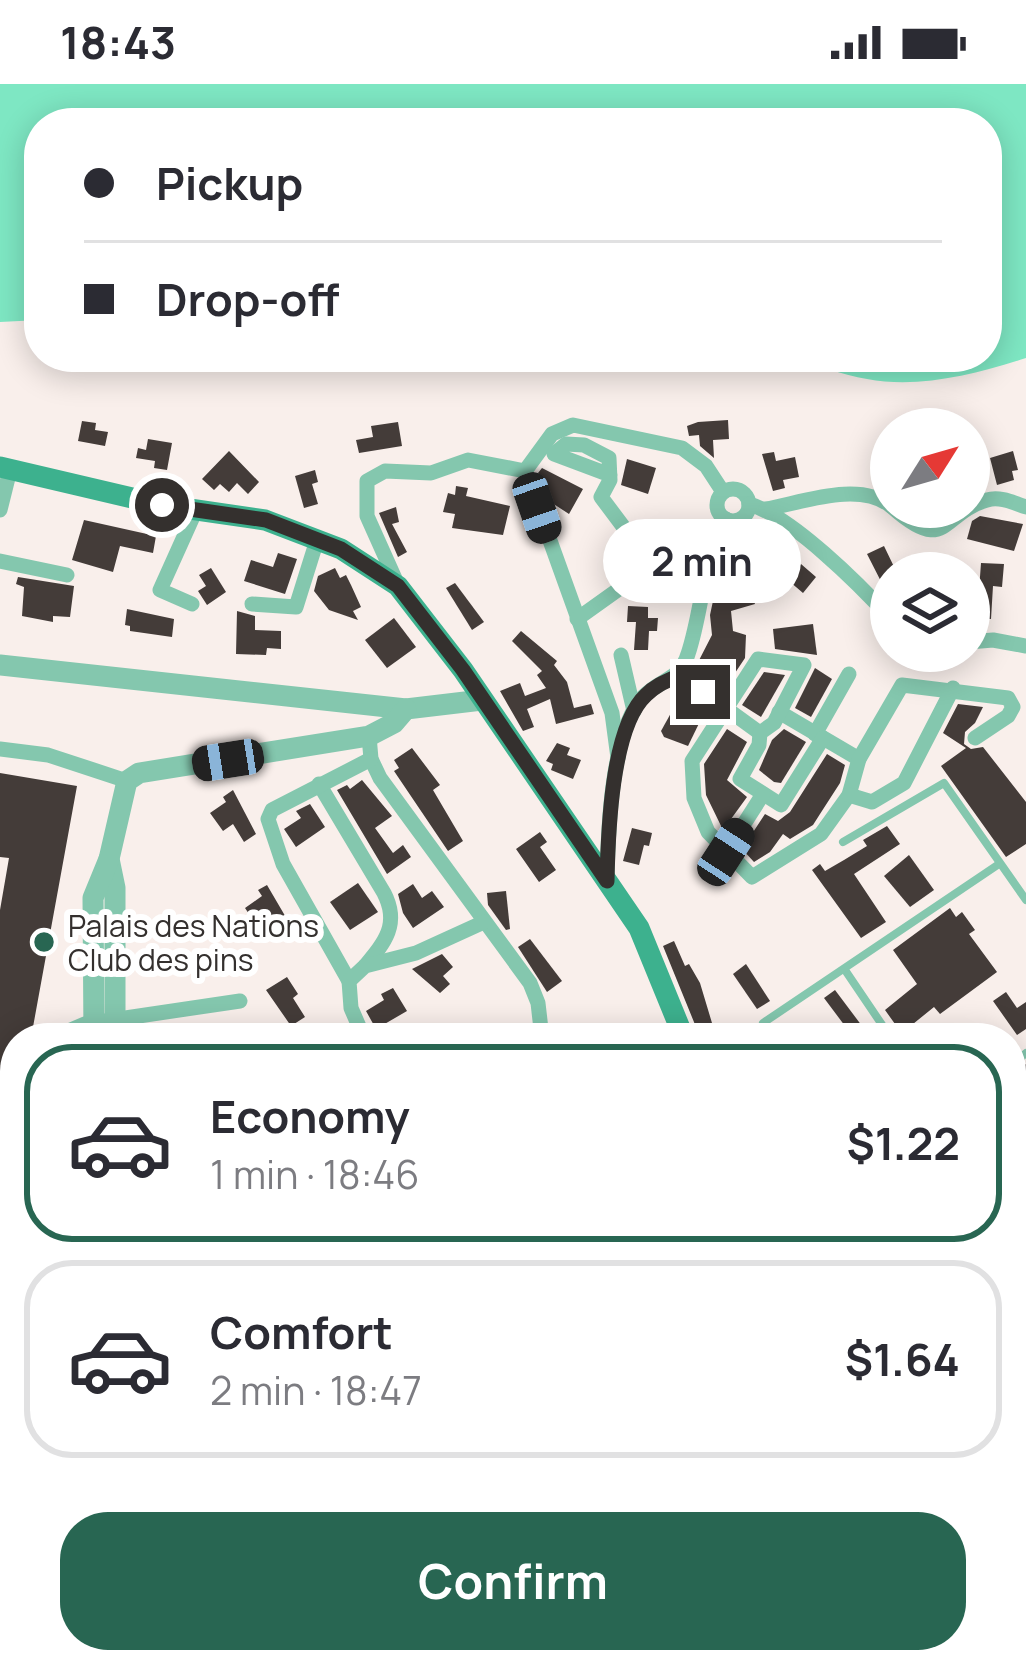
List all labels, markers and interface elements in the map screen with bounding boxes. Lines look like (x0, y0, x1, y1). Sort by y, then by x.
text: 18:43 (60, 11, 176, 73)
text: Pickup (156, 152, 303, 214)
text: Drop-off (156, 268, 339, 330)
north arrow (870, 408, 990, 528)
map controls (870, 408, 990, 672)
car (508, 468, 566, 548)
route start (135, 478, 189, 532)
callout: 2 min (604, 518, 802, 602)
text: 2 min (651, 534, 753, 588)
button: layers (870, 552, 990, 672)
route end (676, 665, 730, 719)
car (190, 737, 266, 783)
car (691, 812, 761, 892)
place label: Palais des Nations Club des pins (68, 905, 319, 980)
marker: Palais des Nations Club des pins (31, 929, 57, 955)
text: Economy (210, 1085, 410, 1147)
icon: car (66, 1089, 174, 1197)
text: $1.22 (847, 1112, 960, 1174)
text: 1 min · 18:46 (210, 1147, 420, 1201)
text: Comfort (210, 1301, 393, 1363)
icon: car (66, 1305, 174, 1413)
text: $1.64 (845, 1328, 960, 1390)
text: 2 min · 18:47 (210, 1363, 422, 1417)
button: Confirm (60, 1512, 966, 1650)

